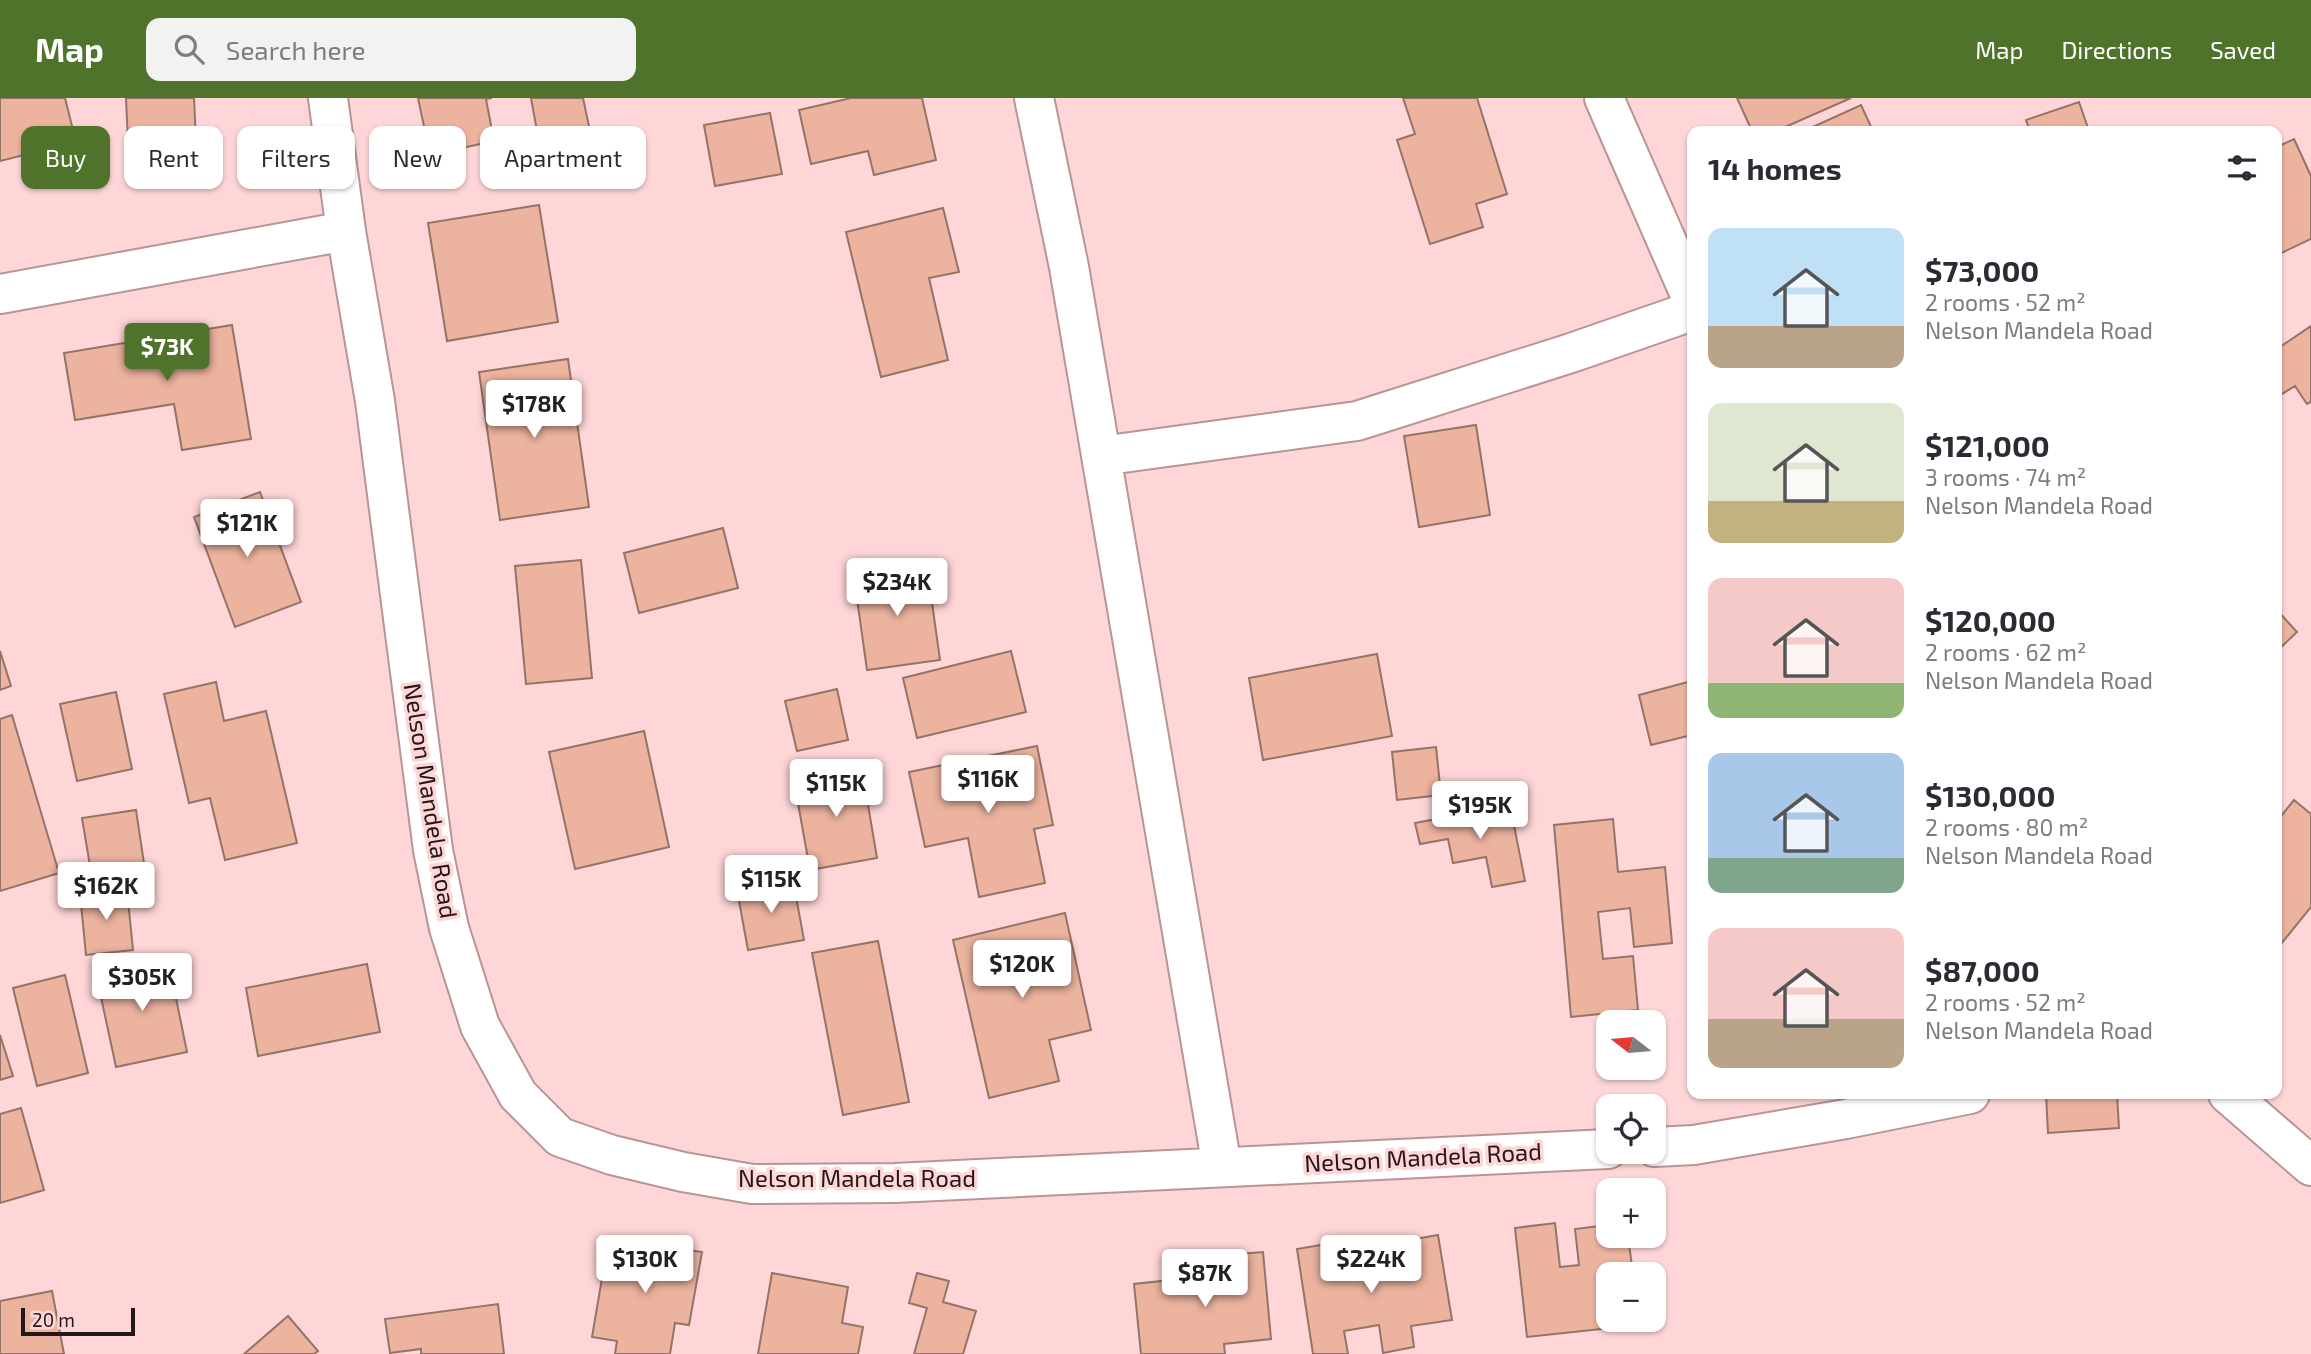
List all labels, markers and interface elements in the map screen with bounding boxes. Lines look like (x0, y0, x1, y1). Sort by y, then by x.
search box (146, 18, 636, 81)
text: Map (35, 29, 104, 69)
icon: search (170, 30, 208, 68)
text: Search here (226, 34, 365, 65)
text: Map (1975, 35, 2023, 64)
text: Directions (2061, 35, 2172, 64)
text: Saved (2210, 35, 2276, 64)
chip: Buy (21, 126, 110, 189)
chip: Rent (124, 126, 223, 189)
chip: Filters (237, 126, 355, 189)
chip: New (369, 126, 466, 189)
chip: Apartment (480, 126, 646, 189)
icon: filters (2223, 149, 2261, 187)
text: 14 homes (1708, 150, 1842, 186)
text: $73,000 (1925, 252, 2039, 288)
icon: home (1764, 256, 1848, 340)
text: 2 rooms · 52 m² (1925, 288, 2086, 316)
text: Nelson Mandela Road (1925, 316, 2153, 344)
pin: $73K (126, 324, 208, 383)
text: $73K (140, 332, 194, 360)
pin: $178K (485, 380, 583, 440)
text: $178K (502, 389, 566, 417)
text: $121,000 (1925, 427, 2050, 463)
icon: home (1764, 431, 1848, 515)
text: 3 rooms · 74 m² (1925, 463, 2086, 491)
text: Nelson Mandela Road (1925, 491, 2153, 519)
pin: $121K (198, 500, 296, 559)
text: $121K (216, 508, 278, 536)
pin: $234K (848, 559, 946, 618)
text: $234K (863, 567, 931, 595)
text: $120,000 (1925, 602, 2056, 638)
icon: home (1764, 606, 1848, 690)
text: 2 rooms · 62 m² (1925, 638, 2087, 666)
text: Nelson Mandela Road (1925, 666, 2153, 694)
street label: Nelson Mandela Road (399, 681, 464, 920)
pin: $116K (939, 756, 1037, 815)
pin: $115K (787, 760, 885, 819)
text: $116K (957, 764, 1019, 792)
text: $115K (806, 768, 866, 796)
text: $130,000 (1925, 777, 2055, 813)
icon: home (1764, 781, 1848, 865)
pin: $195K (1431, 782, 1529, 841)
text: $195K (1448, 790, 1512, 818)
text: 2 rooms · 80 m² (1925, 813, 2088, 841)
text: Nelson Mandela Road (1925, 841, 2153, 869)
pin: $115K (722, 856, 820, 915)
pin: $162K (57, 862, 155, 922)
text: $115K (741, 864, 801, 892)
text: $162K (74, 871, 138, 899)
pin: $120K (973, 940, 1071, 1000)
text: $120K (989, 949, 1055, 977)
text: $87,000 (1925, 952, 2040, 988)
pin: $305K (93, 954, 191, 1013)
icon: home (1764, 956, 1848, 1040)
text: $305K (108, 962, 176, 990)
text: 2 rooms · 52 m² (1925, 988, 2086, 1016)
north arrow (1596, 1010, 1666, 1080)
map controls (1596, 1010, 1666, 1332)
text: Nelson Mandela Road (1925, 1016, 2153, 1044)
button: locate (1596, 1094, 1666, 1164)
street label: Nelson Mandela Road (1303, 1136, 1542, 1177)
street label: Nelson Mandela Road (738, 1163, 976, 1192)
button: + (1596, 1178, 1666, 1248)
pin: $130K (596, 1236, 694, 1295)
pin: $224K (1322, 1236, 1420, 1295)
text: $130K (612, 1244, 678, 1272)
text: $224K (1336, 1244, 1406, 1272)
pin: $87K (1164, 1250, 1246, 1309)
text: $87K (1178, 1258, 1232, 1286)
button: − (1596, 1262, 1666, 1332)
scale bar (21, 1305, 135, 1337)
text: 20 m (32, 1308, 75, 1331)

